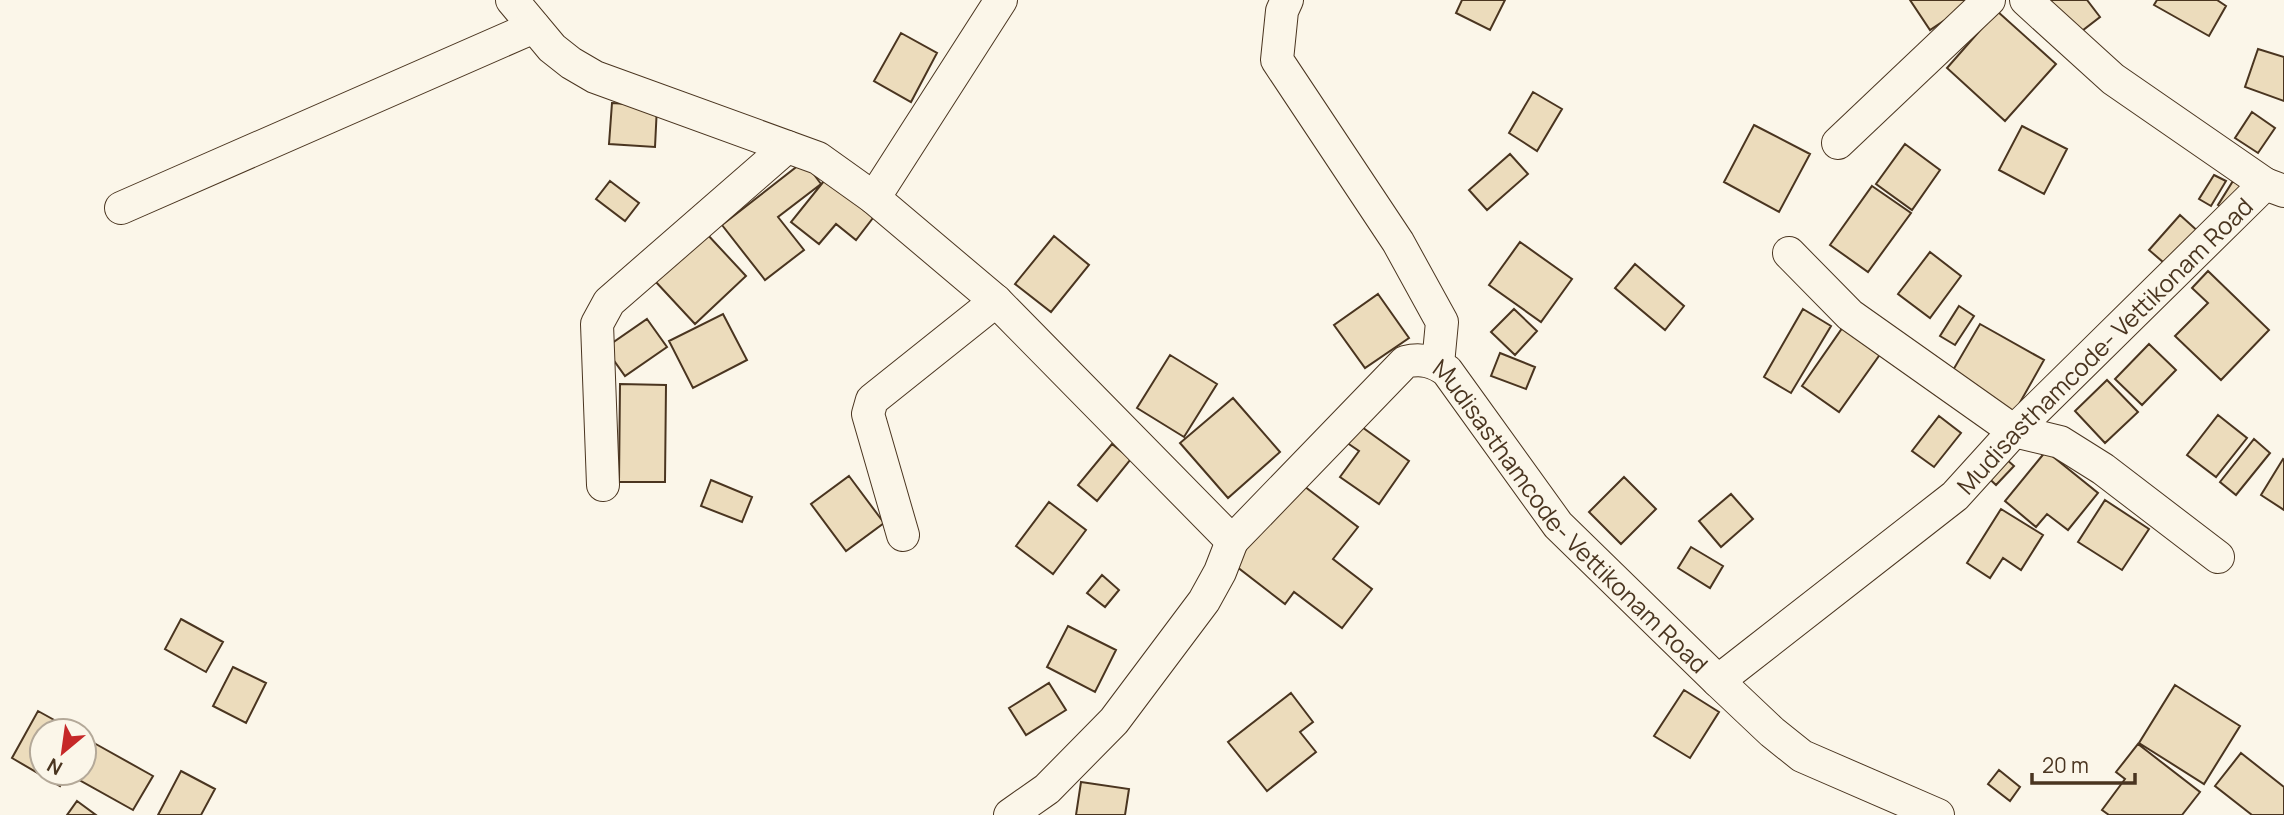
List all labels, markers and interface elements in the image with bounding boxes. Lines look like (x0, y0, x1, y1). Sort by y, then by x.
street label: Mudisasthamcode- Vettikonam Road (1949, 189, 2259, 501)
street label: Mudisasthamcode- Vettikonam Road (1427, 350, 1716, 680)
north arrow (28, 717, 98, 787)
scale bar (2032, 742, 2135, 786)
text: 20 m (2042, 751, 2089, 779)
text: N (42, 752, 67, 782)

